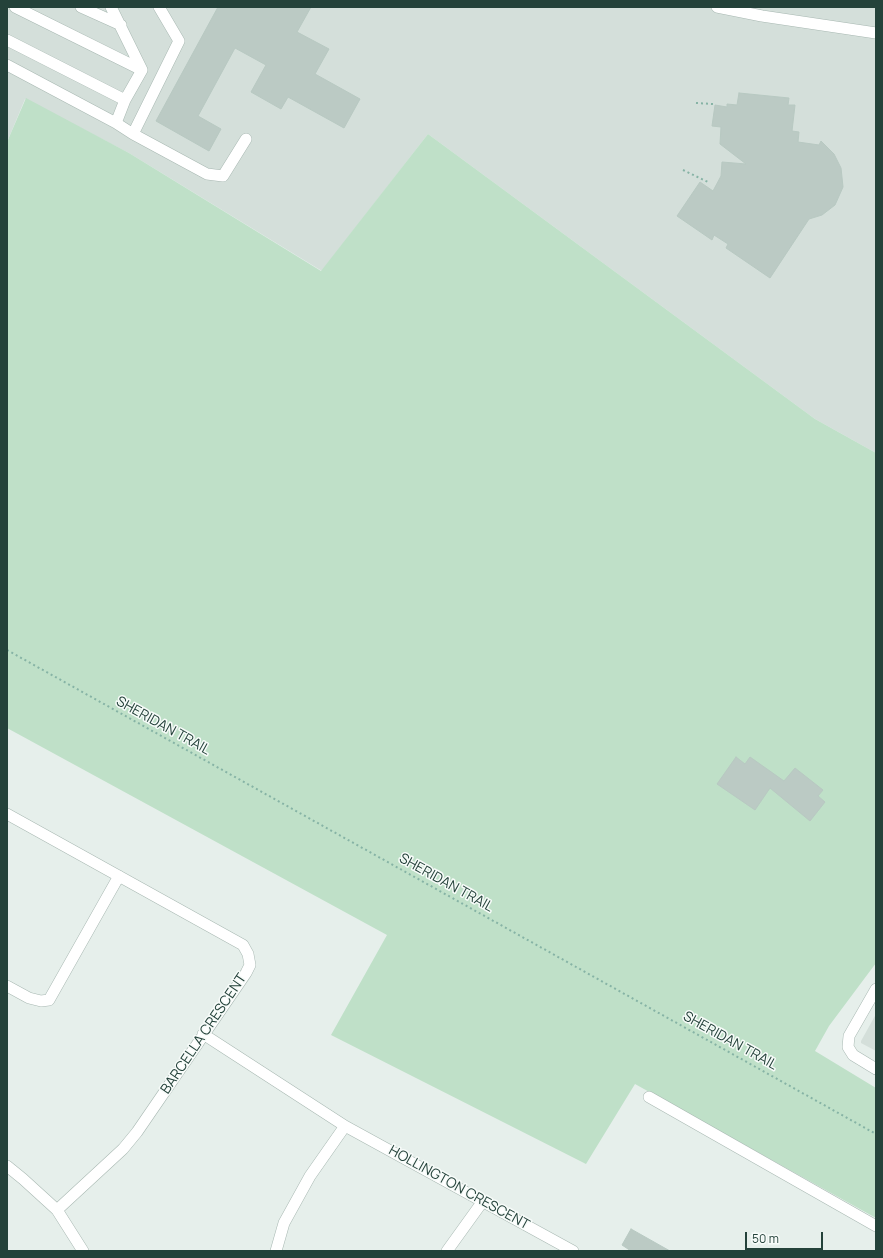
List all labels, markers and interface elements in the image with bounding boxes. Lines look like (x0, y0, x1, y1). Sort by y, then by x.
street label: SHERIDAN TRAIL (113, 693, 213, 759)
street label: SHERIDAN TRAIL (396, 850, 496, 916)
street label: BARCELLA CRESCENT (158, 971, 250, 1097)
street label: SHERIDAN TRAIL (680, 1008, 780, 1074)
street label: HOLLINGTON CRESCENT (386, 1142, 532, 1234)
scale bar (747, 1224, 825, 1250)
text: 50 m (752, 1230, 779, 1247)

